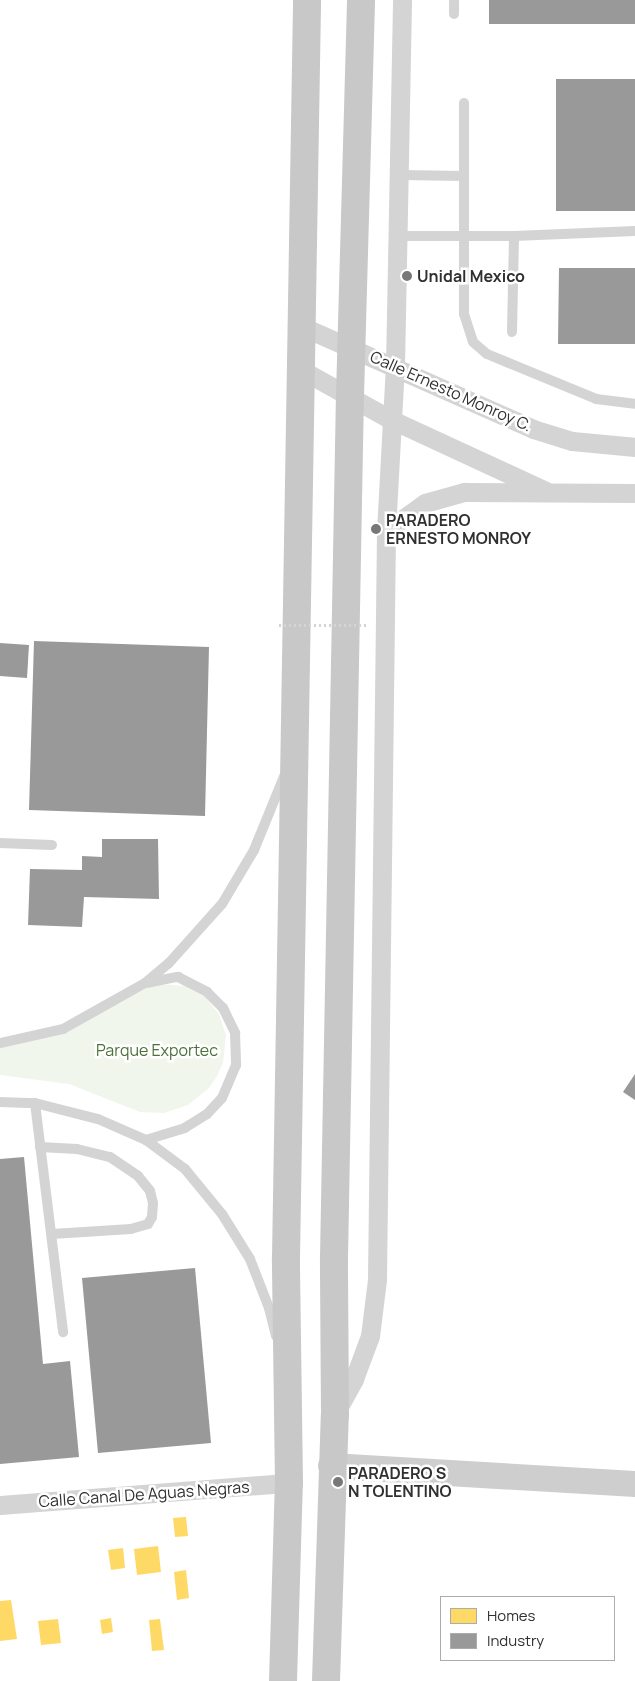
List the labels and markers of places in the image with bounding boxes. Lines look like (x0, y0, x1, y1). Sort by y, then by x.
place label: Unidal Mexico (417, 266, 525, 286)
marker: Unidal Mexico (401, 270, 413, 282)
place label: PARADERO ERNESTO MONROY (386, 510, 531, 548)
marker: PARADERO ERNESTO MONROY (370, 523, 382, 535)
place label: PARADERO S N TOLENTINO (348, 1463, 451, 1501)
marker: PARADERO S N TOLENTINO (332, 1476, 344, 1488)

